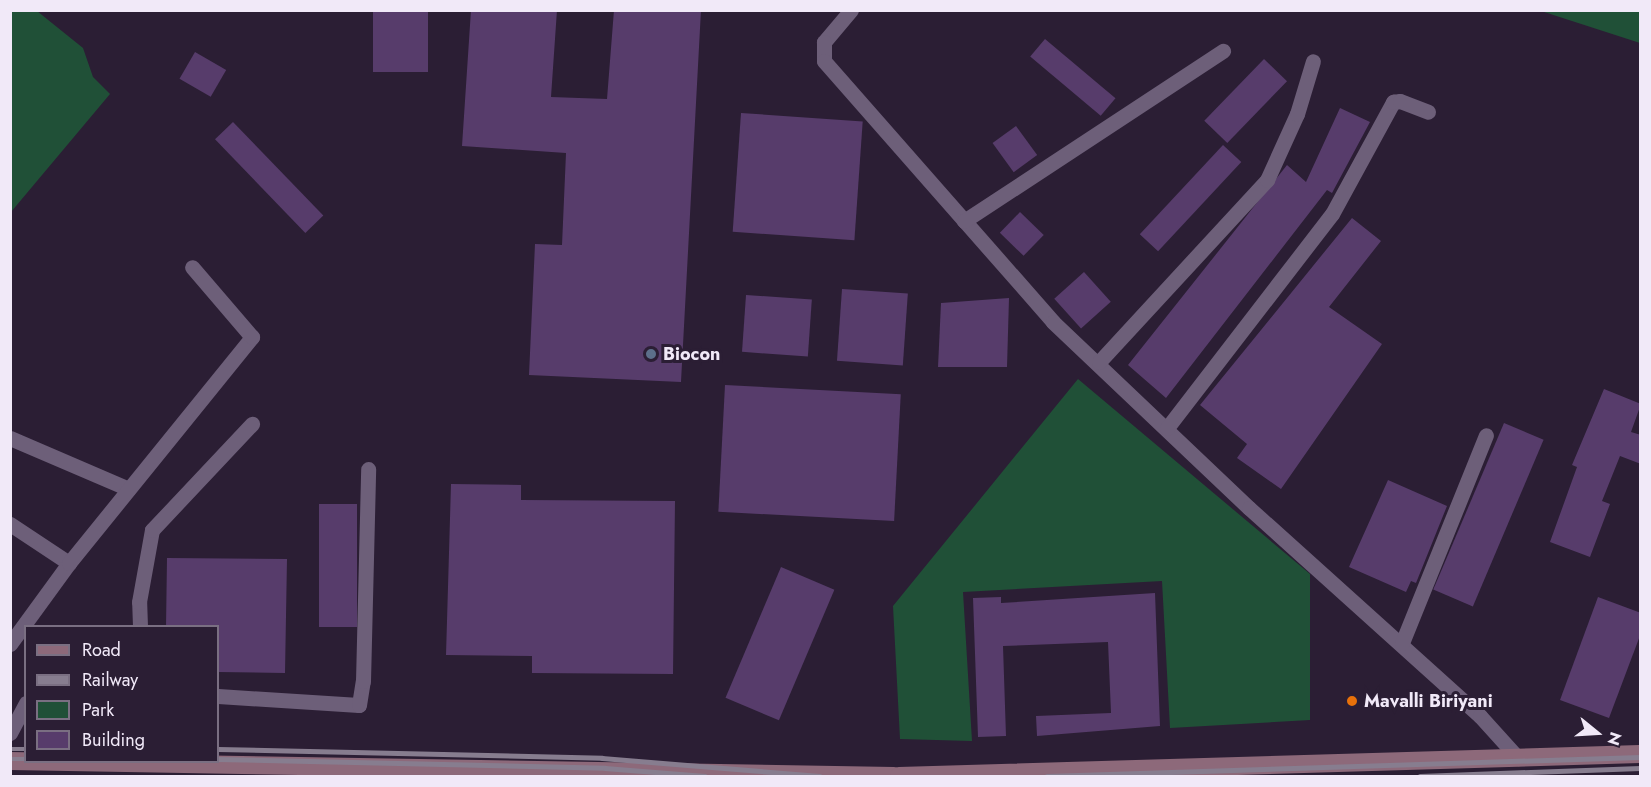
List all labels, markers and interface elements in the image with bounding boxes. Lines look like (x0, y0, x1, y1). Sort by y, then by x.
place label: Biocon (663, 343, 720, 365)
marker: Biocon (644, 347, 658, 361)
legend (24, 625, 219, 763)
text: Road (82, 637, 121, 663)
text: Railway (82, 667, 138, 693)
place label: Mavalli Biriyani (1364, 690, 1493, 712)
marker: Mavalli Biriyani (1345, 694, 1359, 708)
text: Park (82, 697, 114, 723)
north arrow (1567, 703, 1627, 763)
text: Building (82, 727, 145, 753)
text: N (1602, 729, 1627, 748)

